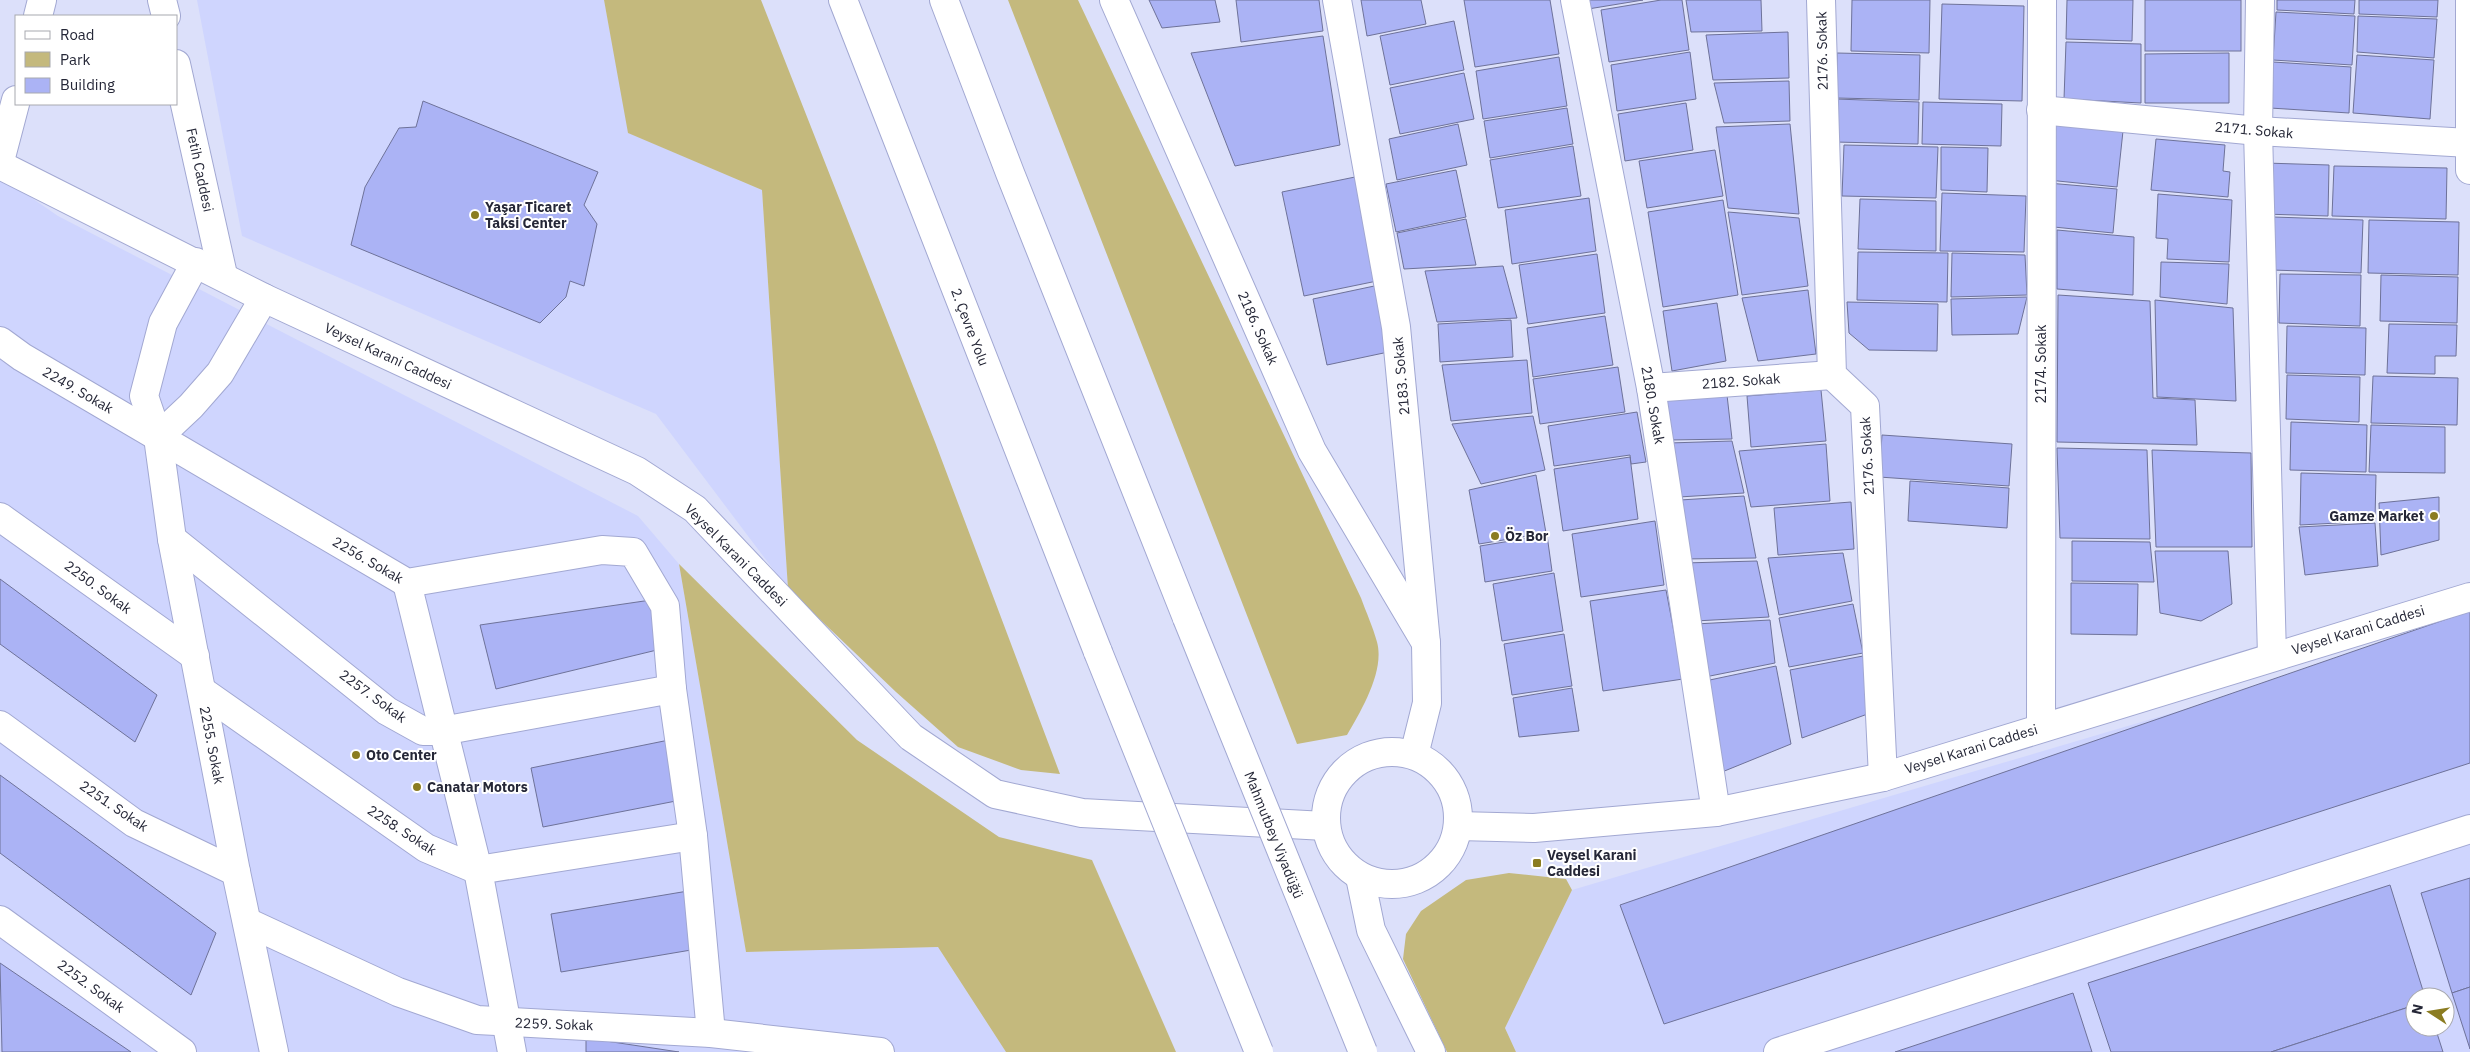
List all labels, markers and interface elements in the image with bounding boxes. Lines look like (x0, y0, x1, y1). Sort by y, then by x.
street label: 2176. Sokak (1812, 11, 1832, 91)
legend (15, 15, 178, 105)
text: Road (60, 25, 95, 44)
text: Park (60, 50, 90, 69)
text: Building (60, 75, 115, 94)
street label: 2171. Sokak (2214, 118, 2295, 142)
street label: Fetih Caddesi (182, 126, 218, 214)
place label: Yaşar Ticaret Taksi Center (485, 198, 571, 232)
marker: Yaşar Ticaret Taksi Center (469, 209, 481, 221)
street label: 2. Çevre Yolu (947, 286, 993, 368)
street label: 2186. Sokak (1234, 288, 1283, 368)
street label: Veysel Karani Caddesi (322, 319, 454, 393)
street label: 2174. Sokak (2032, 324, 2050, 403)
street label: 2183. Sokak (1389, 335, 1413, 416)
street label: 2249. Sokak (39, 362, 117, 418)
street label: 2180. Sokak (1637, 365, 1669, 446)
street label: 2182. Sokak (1701, 369, 1782, 393)
street label: 2176. Sokak (1856, 416, 1878, 496)
street label: Veysel Karani Caddesi (681, 500, 791, 610)
place label: Gamze Market (2329, 507, 2424, 525)
marker: Gamze Market (2428, 510, 2440, 522)
place label: Öz Bor (1505, 527, 1549, 545)
marker: Öz Bor (1489, 530, 1501, 542)
street label: 2256. Sokak (329, 532, 407, 588)
street label: 2250. Sokak (61, 557, 136, 618)
street label: Veysel Karani Caddesi (2289, 601, 2427, 659)
street label: 2257. Sokak (336, 666, 411, 727)
street label: 2255. Sokak (196, 705, 228, 786)
street label: Veysel Karani Caddesi (1902, 720, 2040, 778)
place label: Oto Center (366, 746, 437, 764)
marker: Oto Center (350, 749, 362, 761)
street label: Mahmutbey Viyadüğü (1240, 769, 1308, 901)
street label: 2251. Sokak (76, 776, 152, 836)
place label: Canatar Motors (427, 778, 528, 796)
marker: Canatar Motors (411, 781, 423, 793)
street label: 2258. Sokak (364, 801, 440, 859)
place label: Veysel Karani Caddesi (1547, 846, 1637, 880)
marker: Veysel Karani Caddesi (1531, 857, 1543, 869)
street label: 2252. Sokak (54, 956, 129, 1017)
north arrow (2405, 987, 2455, 1037)
text: N (2407, 1002, 2427, 1016)
street label: 2259. Sokak (514, 1014, 594, 1034)

